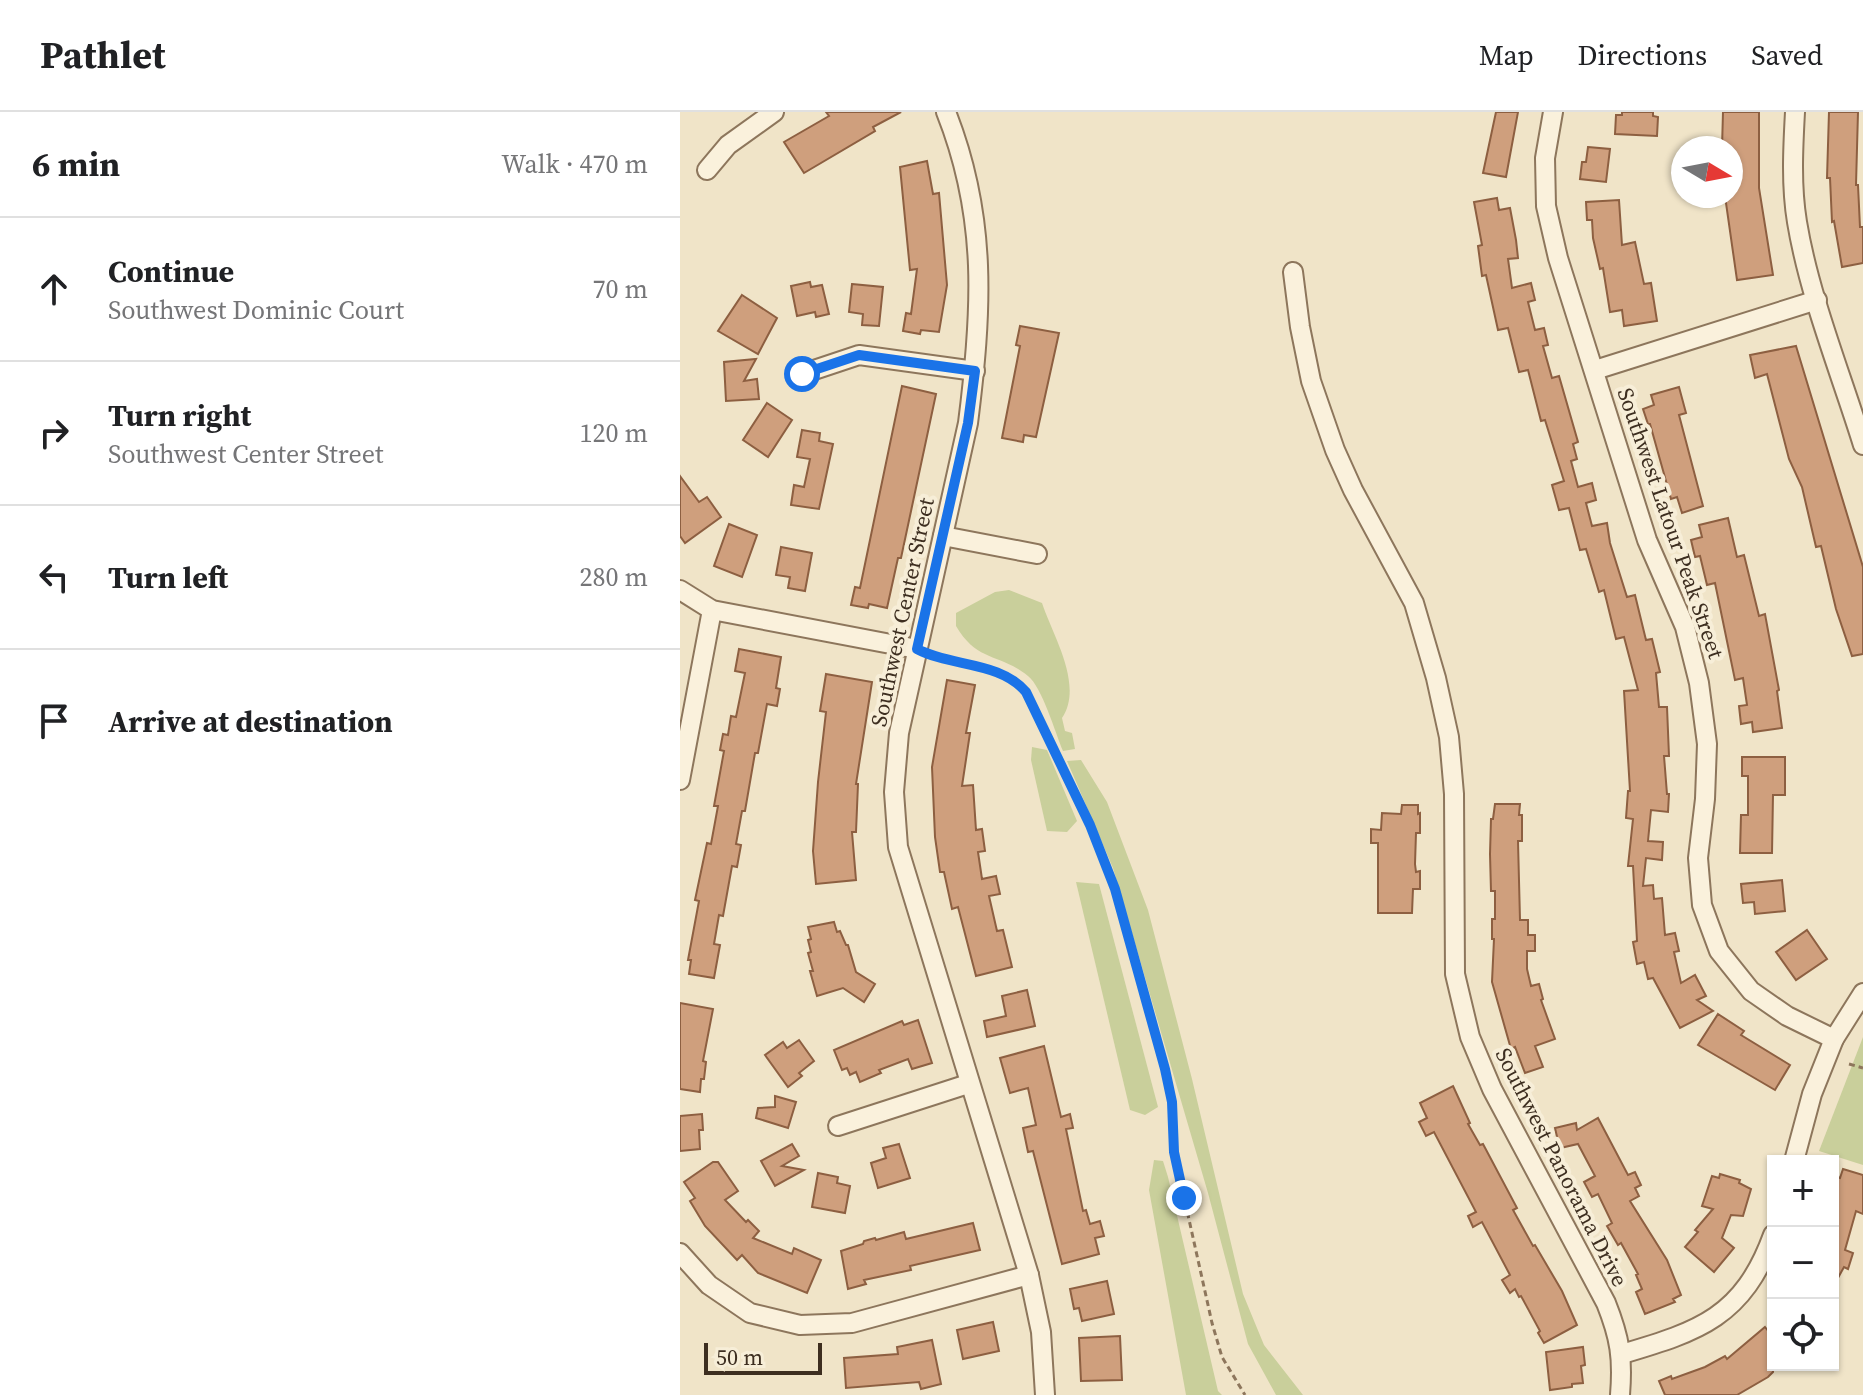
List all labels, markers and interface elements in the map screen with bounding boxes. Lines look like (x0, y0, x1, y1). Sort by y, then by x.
text: Pathlet (40, 29, 166, 81)
text: Map (1479, 36, 1534, 74)
text: Directions (1578, 36, 1707, 74)
text: Saved (1751, 36, 1823, 74)
north arrow (1671, 136, 1743, 208)
text: 6 min (32, 141, 120, 187)
text: Walk · 470 m (501, 146, 648, 182)
text: Continue (108, 251, 234, 292)
icon: ahead (32, 267, 76, 311)
text: 70 m (593, 271, 648, 307)
text: Southwest Dominic Court (108, 292, 404, 328)
route start (784, 356, 820, 392)
street label: Southwest Latour Peak Street (1611, 384, 1732, 663)
text: Turn right (108, 395, 251, 436)
icon: right (32, 411, 76, 455)
text: 120 m (580, 415, 648, 451)
text: Southwest Center Street (108, 436, 383, 472)
street label: Southwest Center Street (863, 494, 941, 729)
icon: left (32, 555, 76, 599)
text: Turn left (108, 557, 228, 598)
text: 280 m (580, 559, 648, 595)
icon: arrive (32, 699, 76, 743)
text: Arrive at destination (108, 701, 393, 742)
street label: Southwest Panorama Drive (1489, 1043, 1635, 1291)
map controls (1767, 1155, 1839, 1371)
button: + (1767, 1155, 1839, 1227)
route end (1166, 1180, 1202, 1216)
button: − (1767, 1227, 1839, 1299)
button: locate (1767, 1299, 1839, 1371)
scale bar (704, 1339, 822, 1375)
text: 50 m (716, 1342, 763, 1372)

